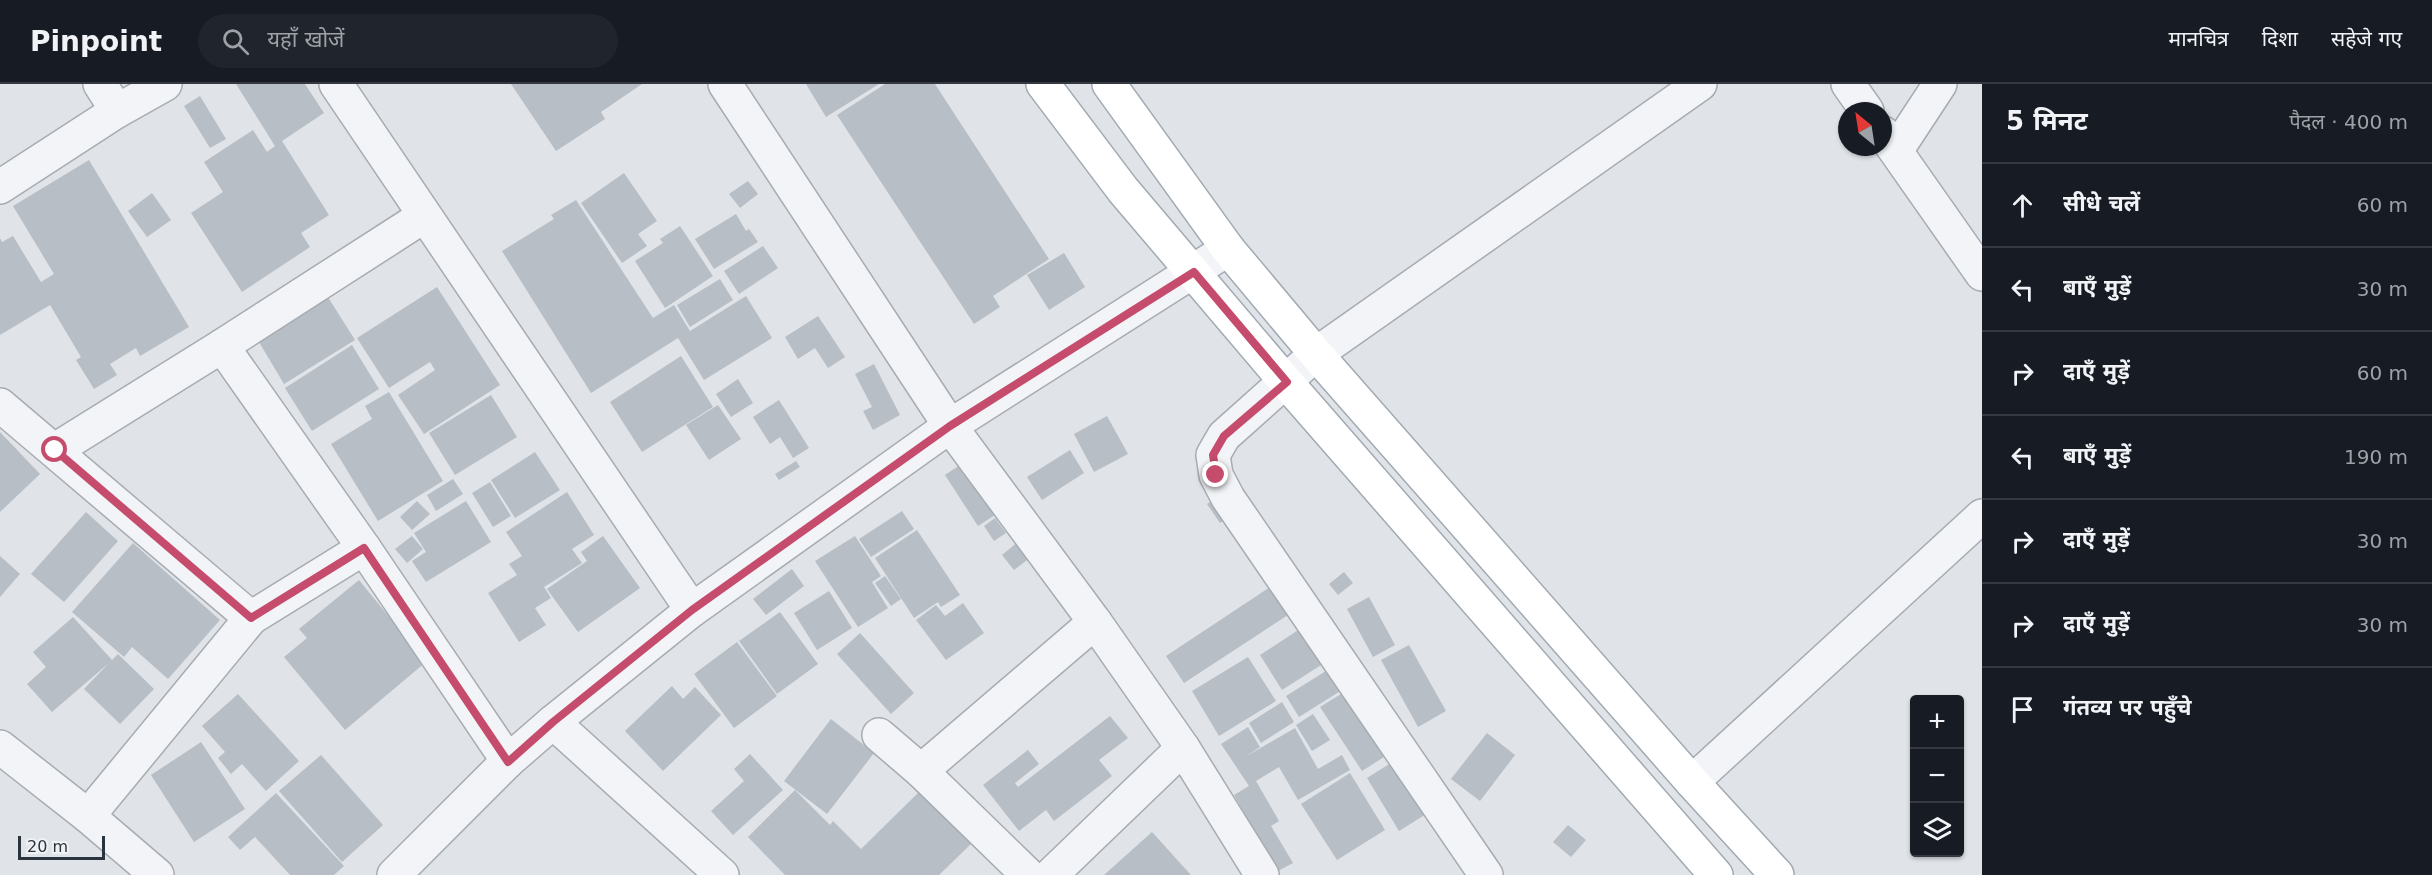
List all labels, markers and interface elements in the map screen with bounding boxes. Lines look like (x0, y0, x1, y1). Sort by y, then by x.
search box (198, 14, 618, 68)
text: Pinpoint (30, 25, 162, 58)
icon: search (219, 25, 252, 58)
text: यहाँ खोजें (267, 27, 344, 52)
text: मानचित्र (2169, 27, 2229, 51)
text: दिशा (2262, 27, 2298, 51)
text: सहेजे गए (2331, 27, 2402, 51)
north arrow (1838, 102, 1892, 156)
text: 5 मिनट (2006, 106, 2088, 136)
text: पैदल · 400 m (2289, 110, 2408, 134)
icon: ahead (2006, 189, 2039, 222)
text: सीधे चलें (2063, 191, 2140, 216)
text: 60 m (2357, 193, 2408, 217)
icon: left (2006, 273, 2039, 306)
text: बाएँ मुड़ें (2063, 275, 2131, 300)
text: 30 m (2357, 277, 2408, 301)
icon: right (2006, 357, 2039, 390)
text: दाएँ मुड़ें (2063, 359, 2130, 384)
text: 60 m (2357, 361, 2408, 385)
route start (41, 436, 67, 462)
icon: left (2006, 441, 2039, 474)
text: बाएँ मुड़ें (2063, 443, 2131, 468)
text: 190 m (2344, 445, 2408, 469)
route end (1202, 461, 1228, 487)
icon: right (2006, 525, 2039, 558)
text: दाएँ मुड़ें (2063, 527, 2130, 552)
text: 30 m (2357, 529, 2408, 553)
icon: right (2006, 609, 2039, 642)
text: दाएँ मुड़ें (2063, 611, 2130, 636)
text: 30 m (2357, 613, 2408, 637)
icon: arrive (2006, 693, 2039, 726)
map controls (1910, 695, 1964, 857)
button: + (1910, 695, 1964, 749)
text: गंतव्य पर पहुँचे (2063, 695, 2191, 720)
button: − (1910, 749, 1964, 803)
button: layers (1910, 803, 1964, 857)
scale bar (18, 833, 105, 860)
text: 20 m (27, 837, 68, 856)

